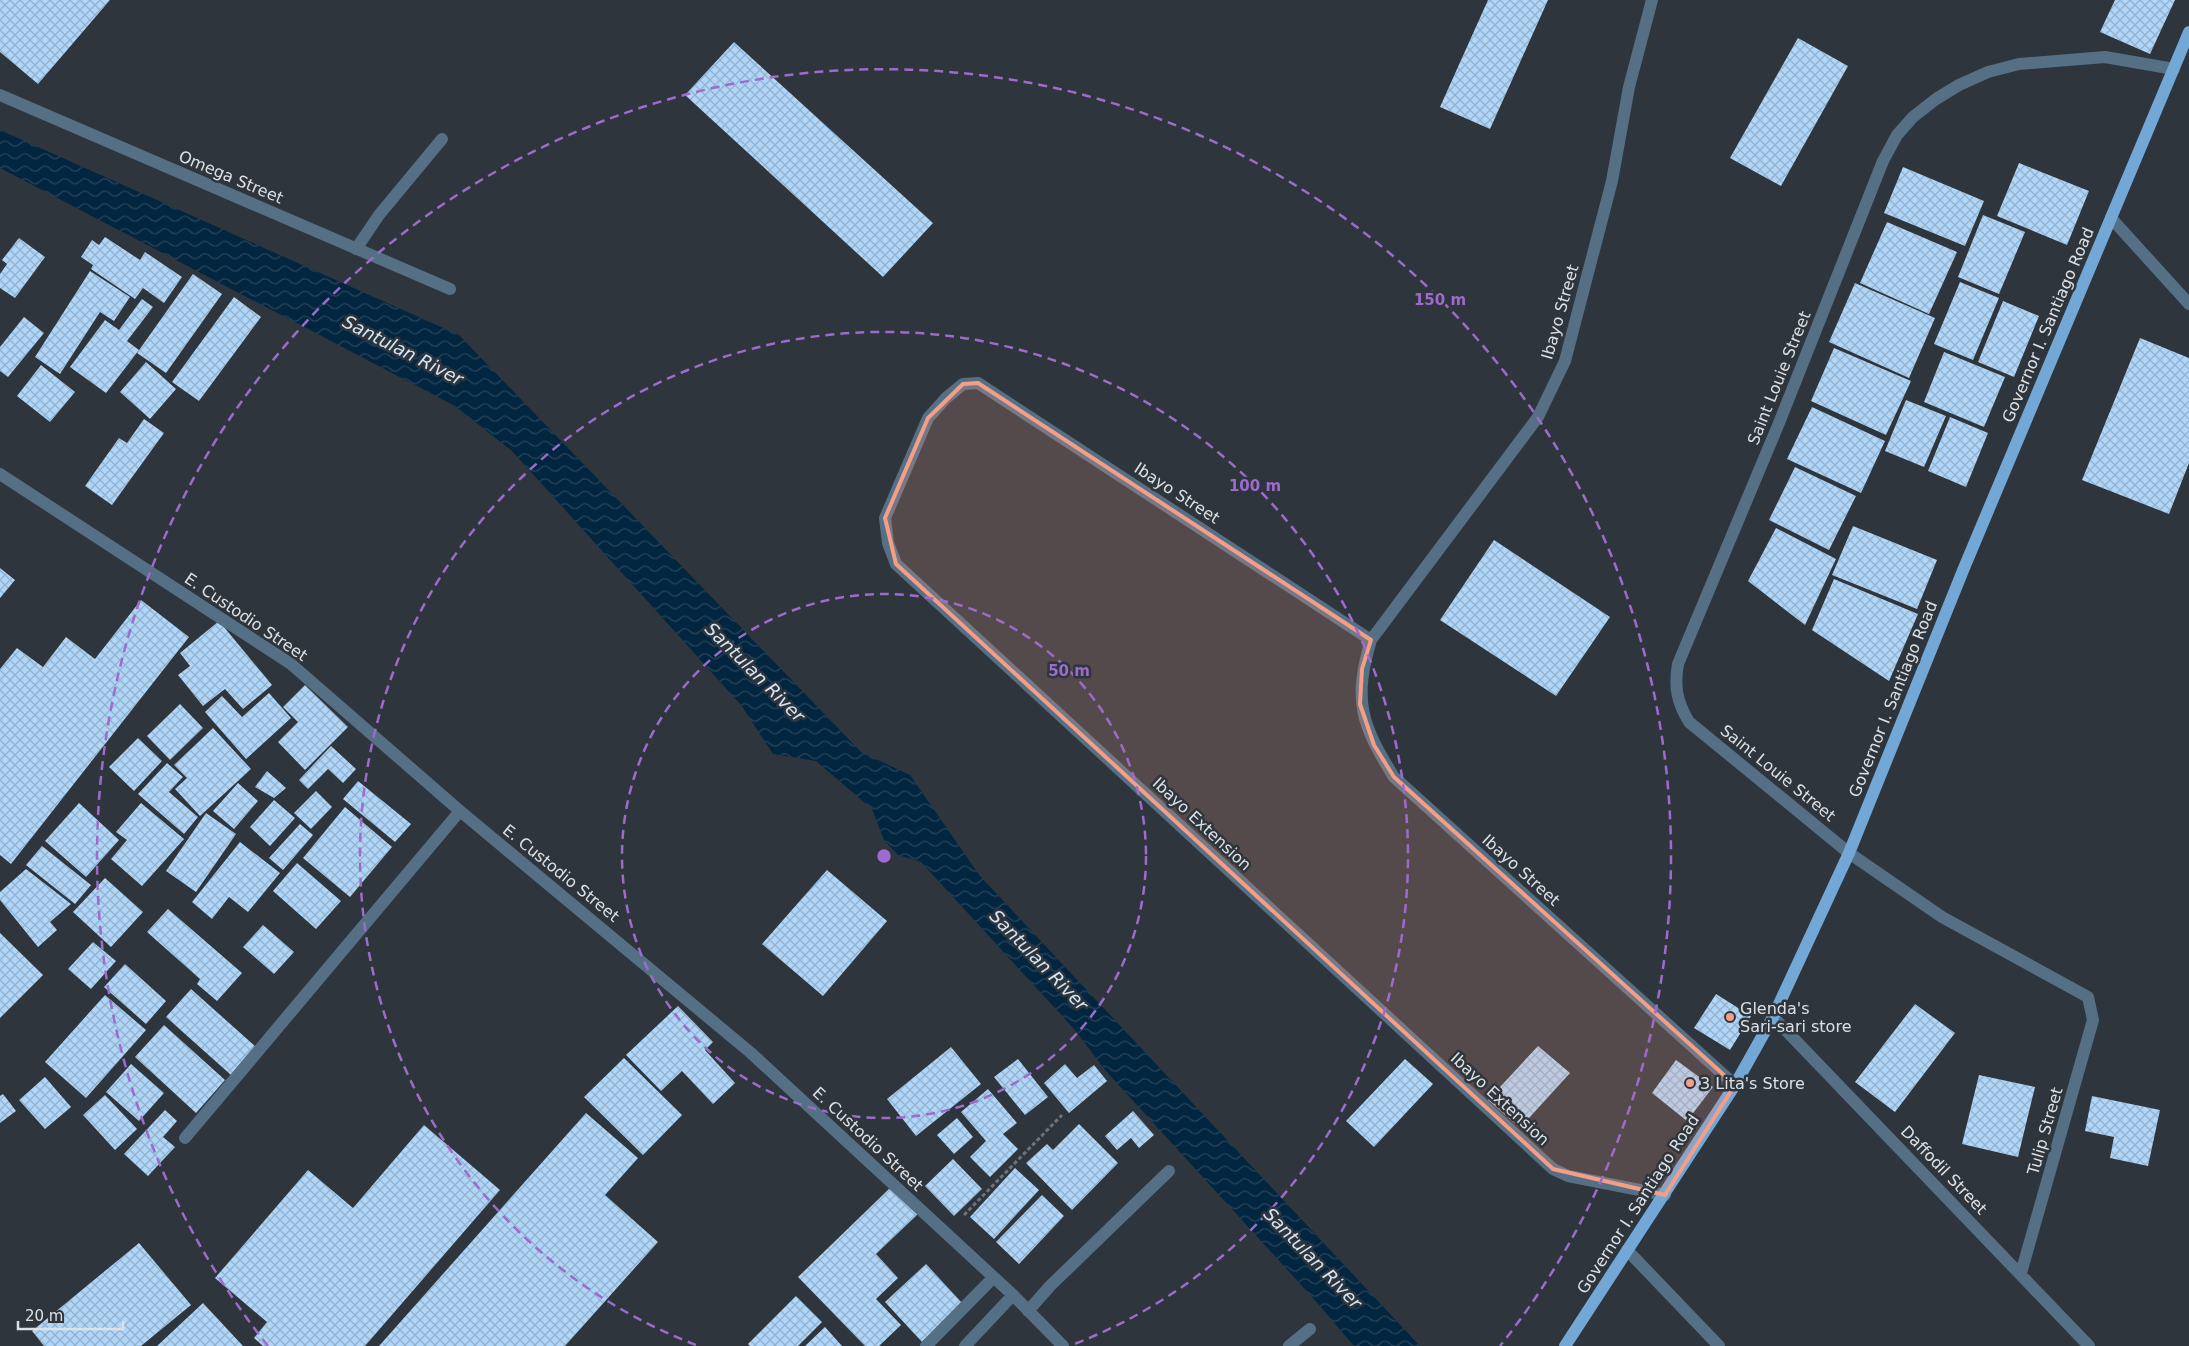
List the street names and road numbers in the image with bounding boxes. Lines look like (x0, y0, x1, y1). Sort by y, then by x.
street label: Omega Street (176, 146, 286, 208)
street label: Governor I. Santiago Road (1998, 225, 2098, 425)
street label: Ibayo Street (1537, 262, 1583, 362)
street label: Saint Louie Street (1744, 308, 1814, 448)
street label: Ibayo Street (1131, 458, 1223, 528)
street label: E. Custodio Street (181, 569, 311, 665)
street label: Governor I. Santiago Road (1845, 598, 1941, 800)
street label: Saint Louie Street (1717, 721, 1839, 825)
street label: Ibayo Extension (1149, 774, 1255, 874)
street label: E. Custodio Street (499, 820, 623, 926)
street label: Ibayo Street (1478, 830, 1564, 910)
street label: Ibayo Extension (1447, 1049, 1553, 1149)
street label: E. Custodio Street (809, 1083, 927, 1195)
street label: Tulip Street (2023, 1085, 2067, 1178)
street label: Governor I. Santiago Road (1573, 1111, 1703, 1297)
street label: Daffodil Street (1897, 1122, 1991, 1218)

